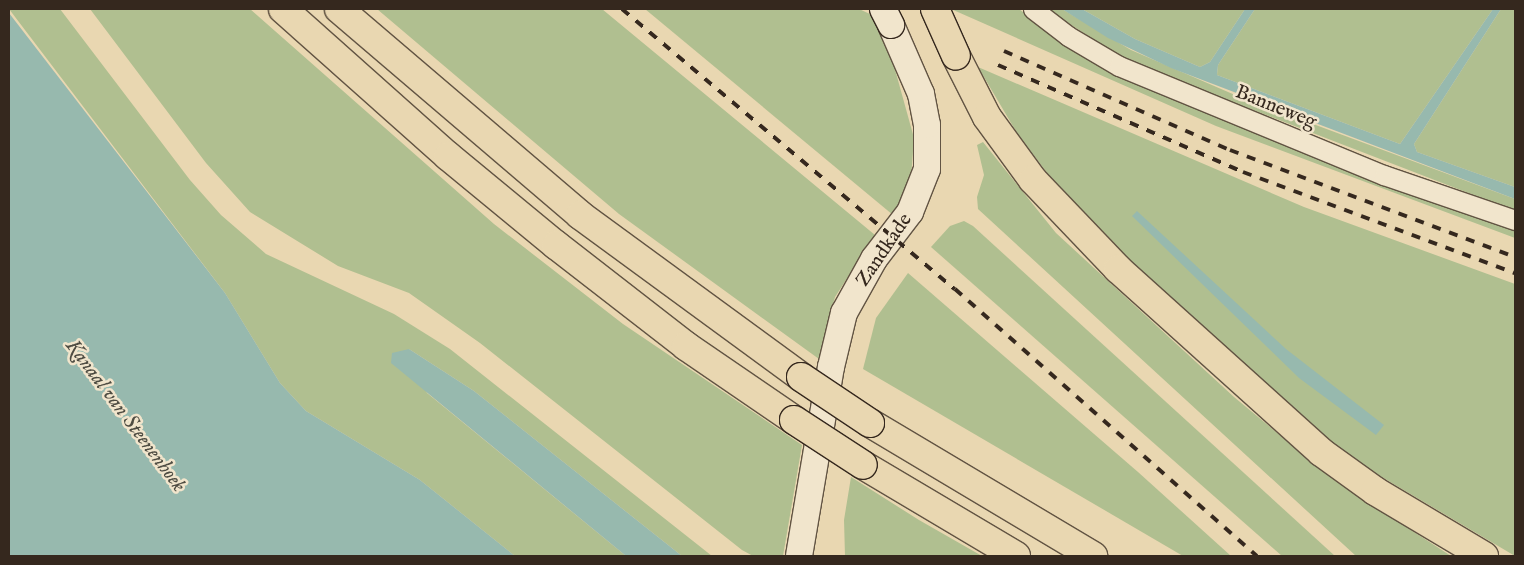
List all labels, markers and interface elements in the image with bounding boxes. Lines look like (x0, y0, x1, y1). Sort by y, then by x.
street label: Banneweg (1232, 80, 1320, 134)
street label: Zandkade (851, 209, 917, 291)
water label: Kanaal van Steenenhoek (59, 335, 191, 497)

